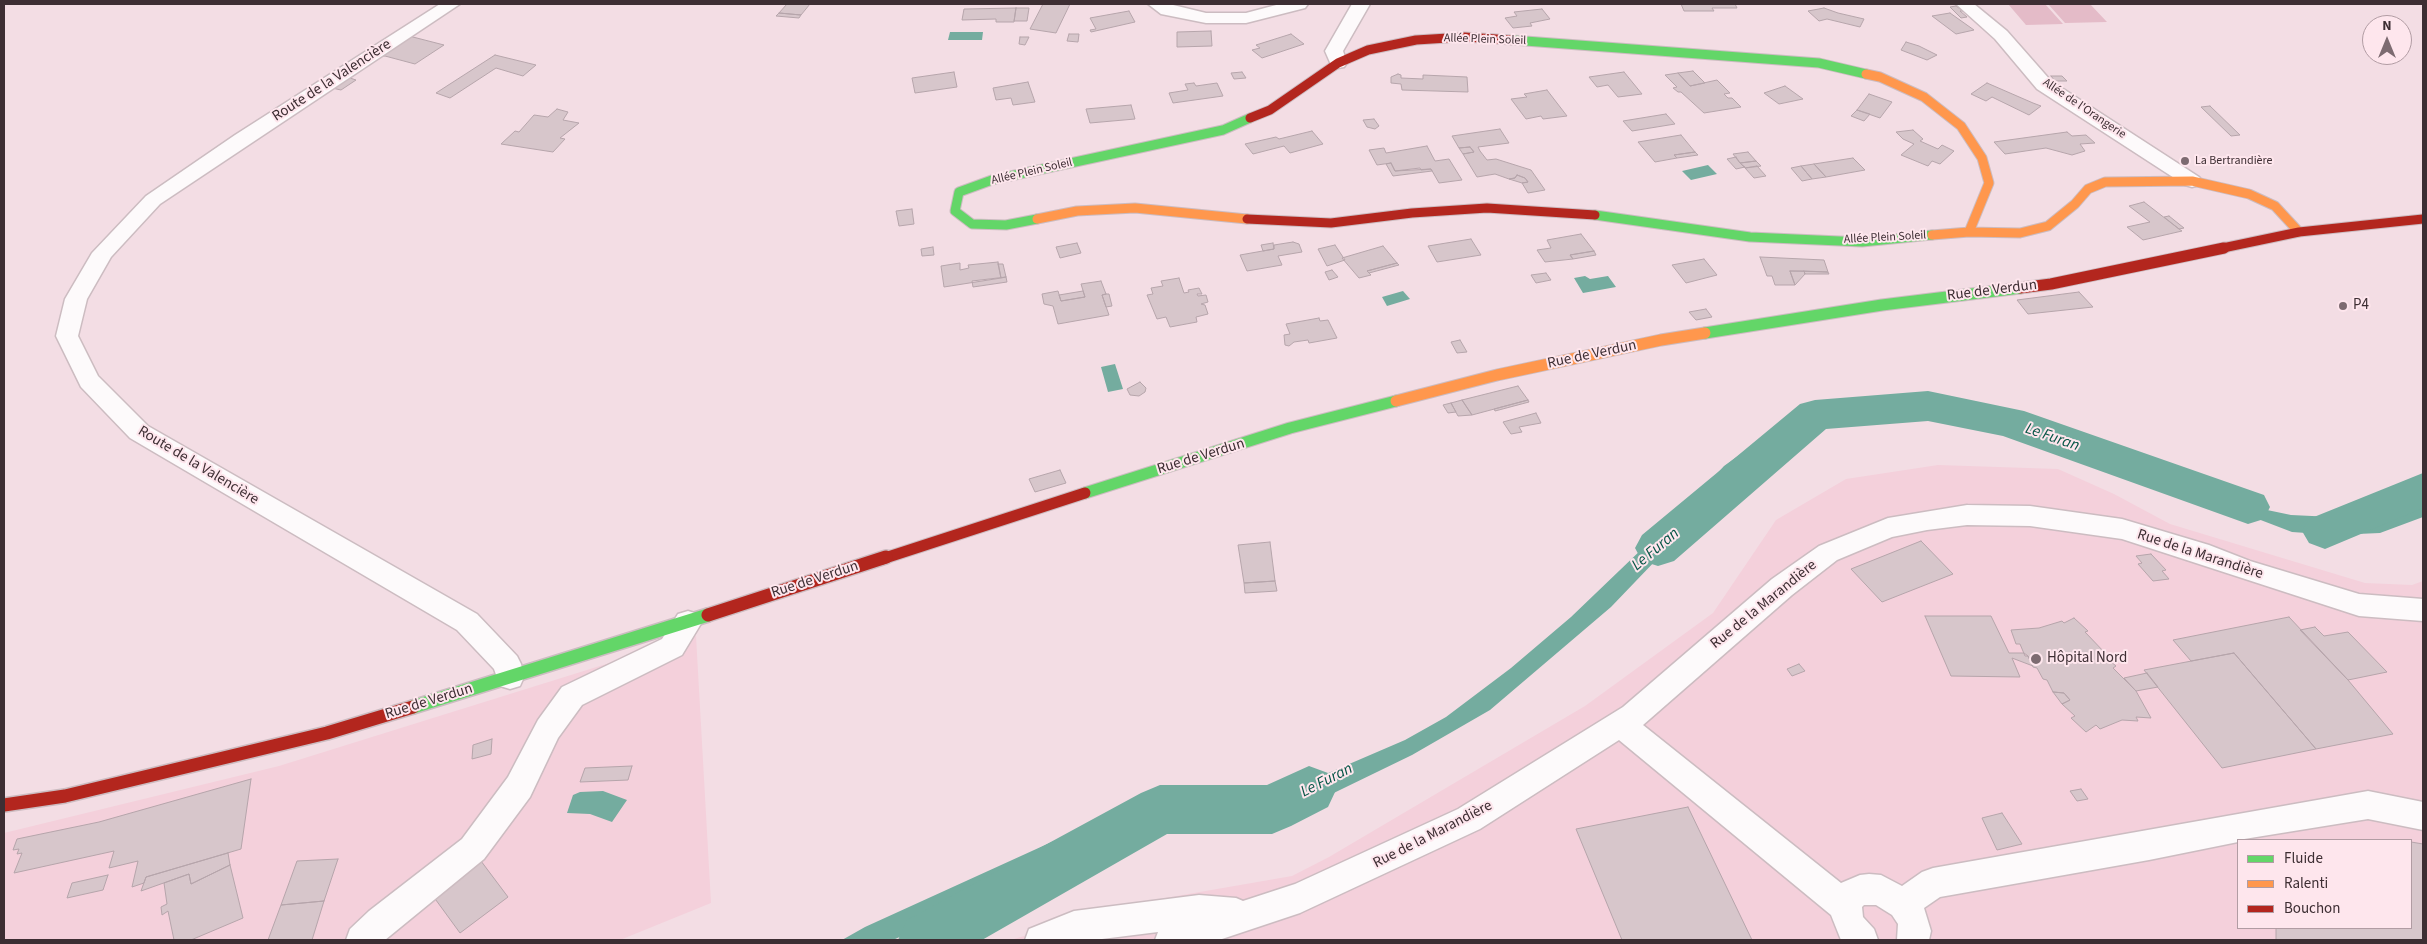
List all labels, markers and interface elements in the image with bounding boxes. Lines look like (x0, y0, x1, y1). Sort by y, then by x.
north arrow (2362, 15, 2412, 65)
text: N (2382, 16, 2392, 36)
street label: Allée Plein Soleil (1443, 31, 1527, 49)
street label: Route de la Valencière (269, 36, 395, 126)
street label: Allée de l'Orangerie (2040, 76, 2128, 142)
place label: La Bertrandière (2195, 154, 2273, 168)
marker: La Bertrandière (2179, 155, 2191, 167)
street label: Allée Plein Soleil (990, 156, 1074, 188)
street label: Allée Plein Soleil (1843, 229, 1927, 247)
street label: Rue de Verdun (1946, 277, 2038, 305)
place label: P4 (2353, 297, 2369, 315)
marker: P4 (2337, 300, 2349, 312)
street label: Rue de Verdun (1546, 337, 1638, 373)
water label: Le Furan (2022, 420, 2082, 456)
street label: Route de la Valencière (134, 423, 262, 509)
street label: Rue de Verdun (1155, 435, 1247, 479)
water label: Le Furan (1628, 525, 1684, 575)
street label: Rue de la Marandière (2135, 526, 2265, 584)
street label: Rue de Verdun (769, 557, 861, 603)
street label: Rue de la Marandière (1707, 557, 1821, 653)
place label: Hôpital Nord (2047, 650, 2127, 668)
marker: Hôpital Nord (2029, 652, 2043, 666)
street label: Rue de Verdun (383, 680, 475, 724)
water label: Le Furan (1298, 760, 1356, 802)
street label: Rue de la Marandière (1370, 797, 1496, 873)
legend (2237, 839, 2412, 929)
text: Fluide (2284, 848, 2323, 869)
text: Ralenti (2284, 873, 2328, 894)
text: Bouchon (2284, 898, 2340, 919)

